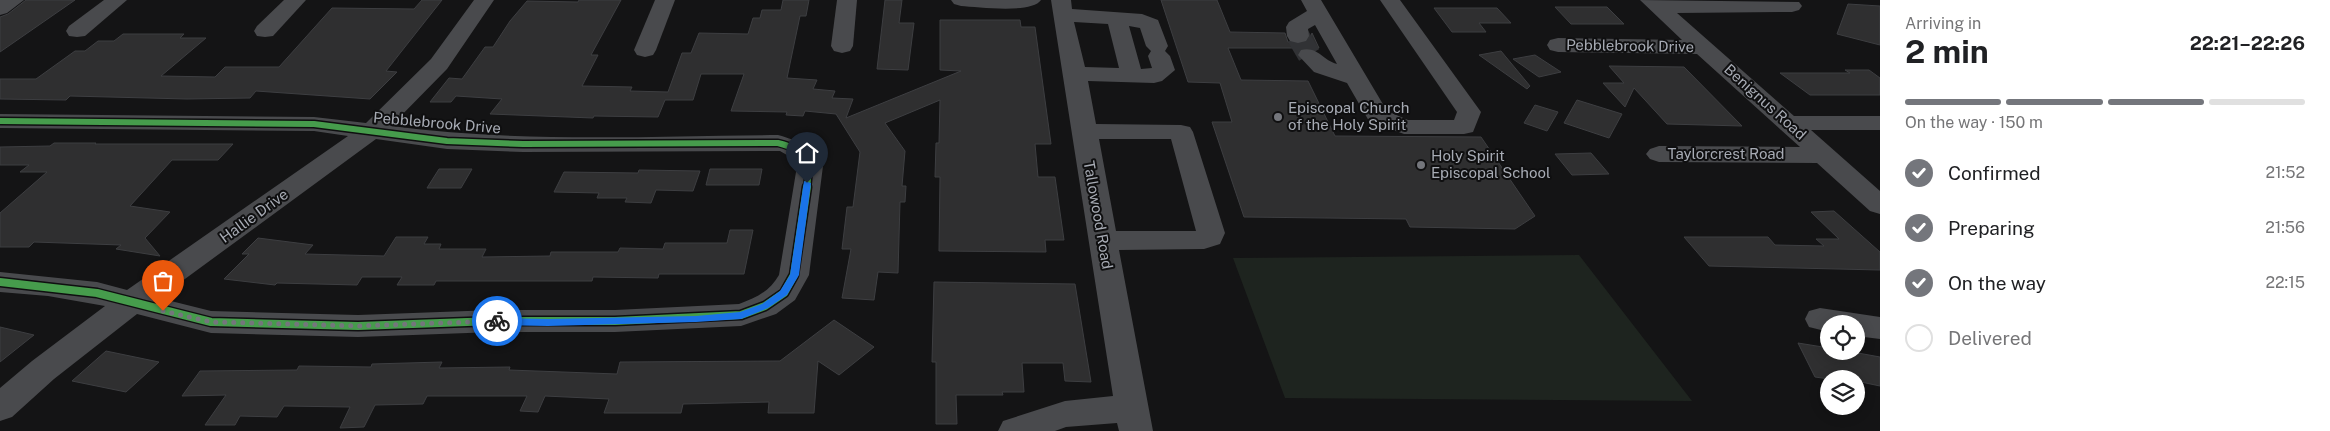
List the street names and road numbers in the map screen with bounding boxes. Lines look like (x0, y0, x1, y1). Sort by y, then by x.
street label: Pebblebrook Drive (1566, 36, 1694, 55)
street label: Benignus Road (1721, 60, 1810, 143)
street label: Pebblebrook Drive (372, 108, 502, 137)
street label: Taylorcrest Road (1667, 145, 1785, 162)
street label: Tallowood Road (1081, 159, 1116, 270)
street label: Hallie Drive (216, 185, 291, 246)

